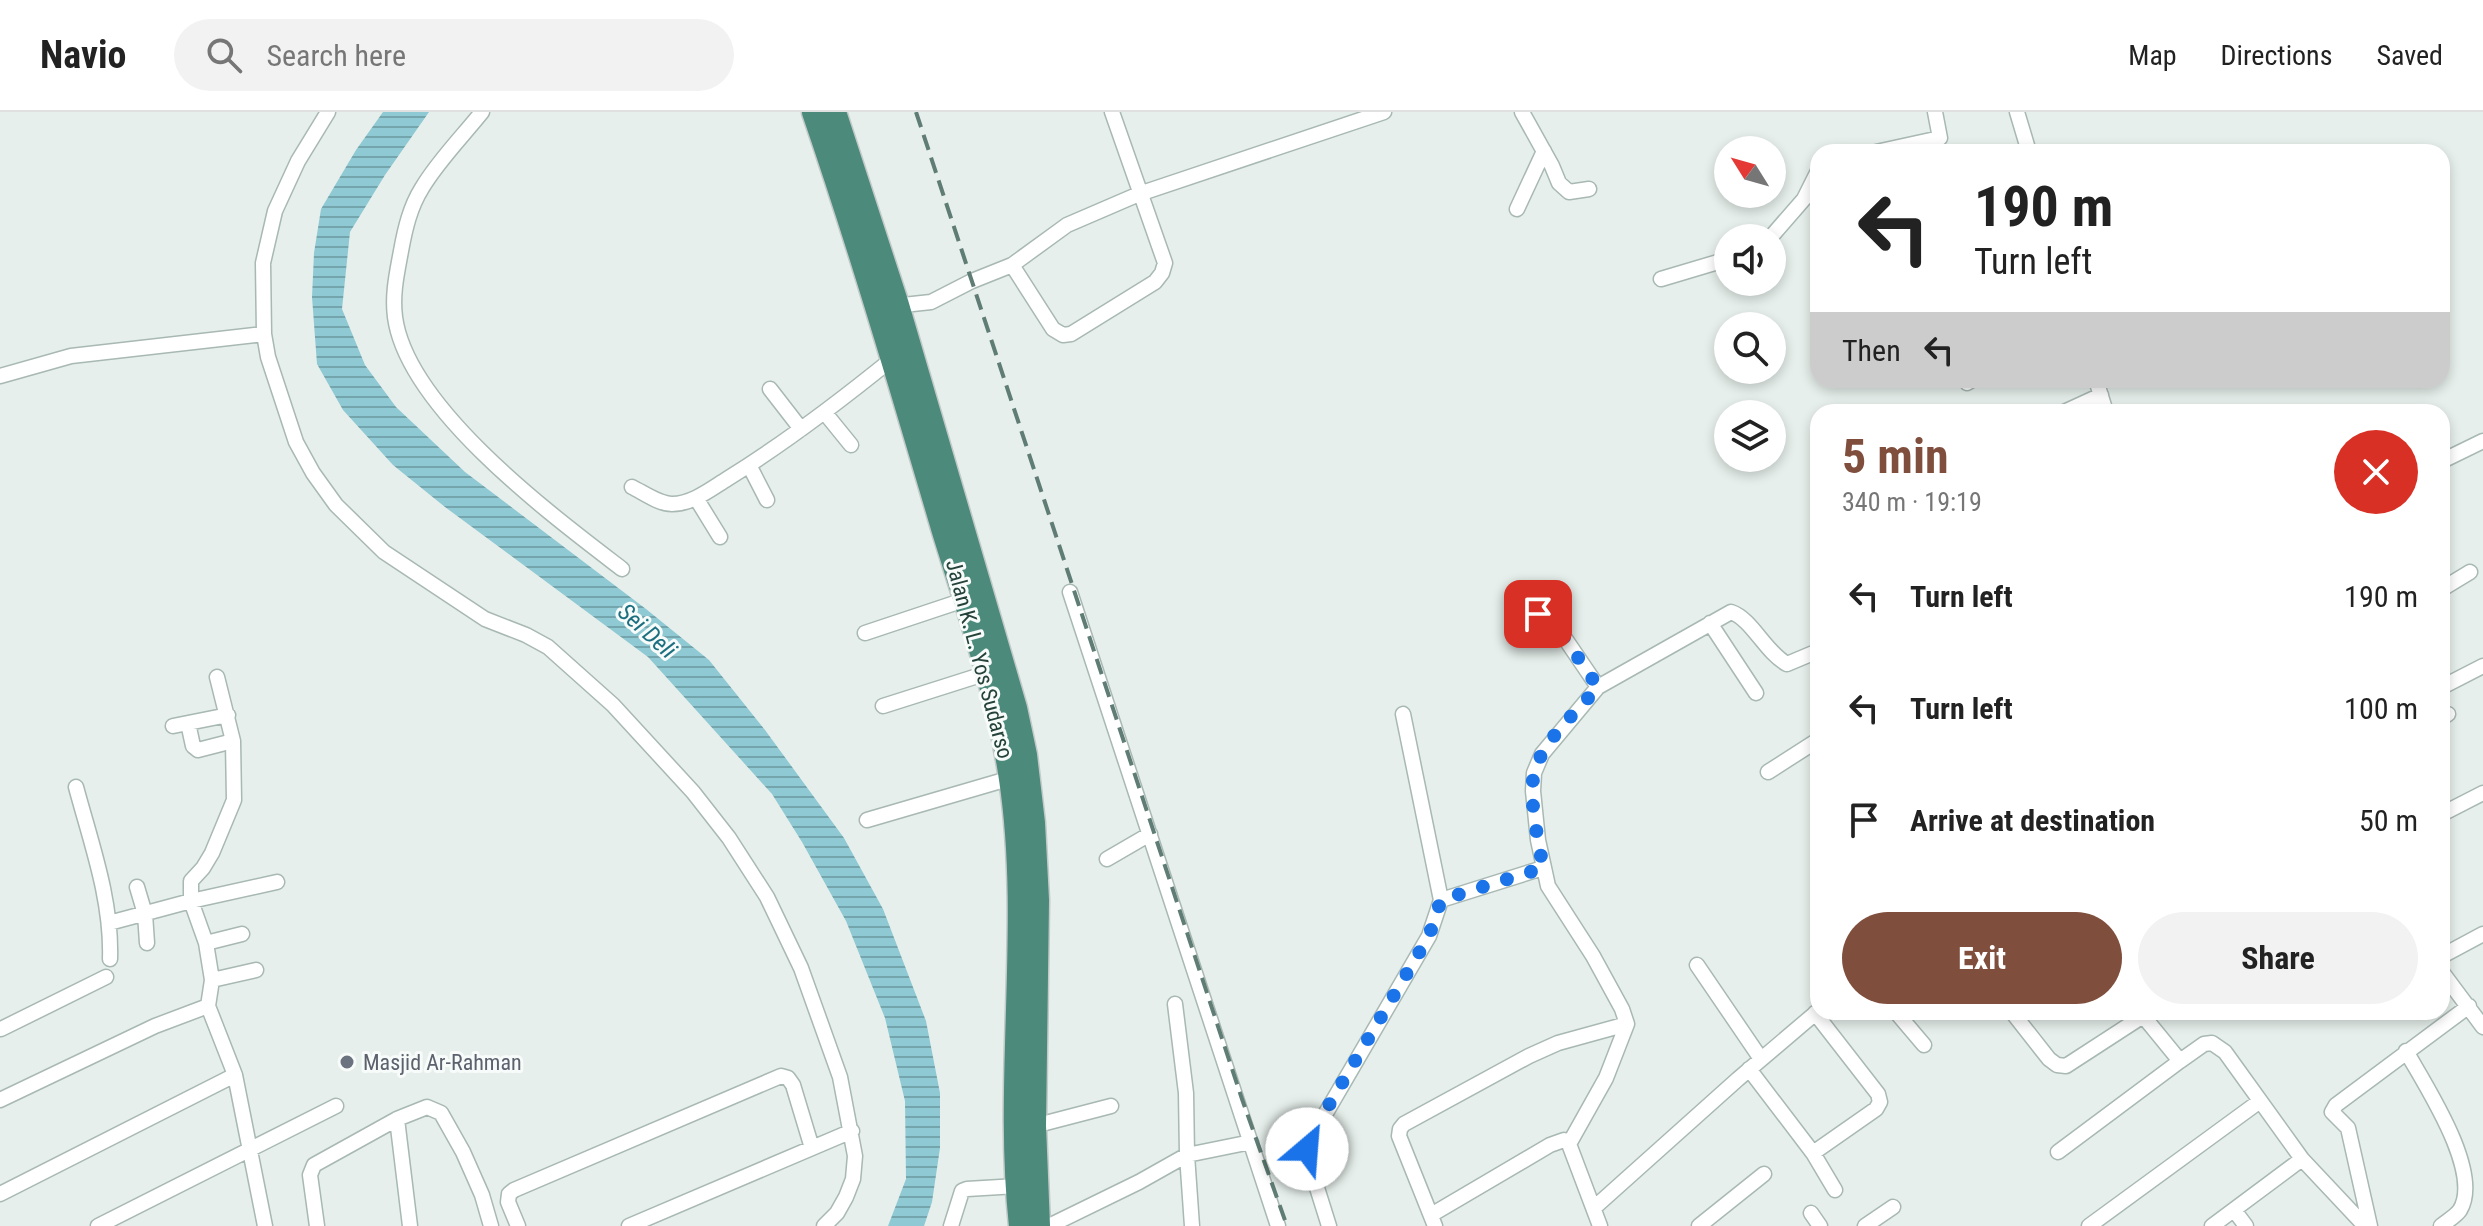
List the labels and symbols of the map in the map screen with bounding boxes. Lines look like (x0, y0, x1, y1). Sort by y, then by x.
north arrow (1714, 136, 1786, 208)
street label: Jalan K. L. Yos Sudarso (941, 557, 1018, 761)
pin (1504, 580, 1572, 648)
water label: Sei Deli (612, 598, 682, 665)
place label: Masjid Ar-Rahman (363, 1050, 522, 1075)
marker: Masjid Ar-Rahman (338, 1053, 356, 1071)
position arrow (1265, 1107, 1349, 1191)

